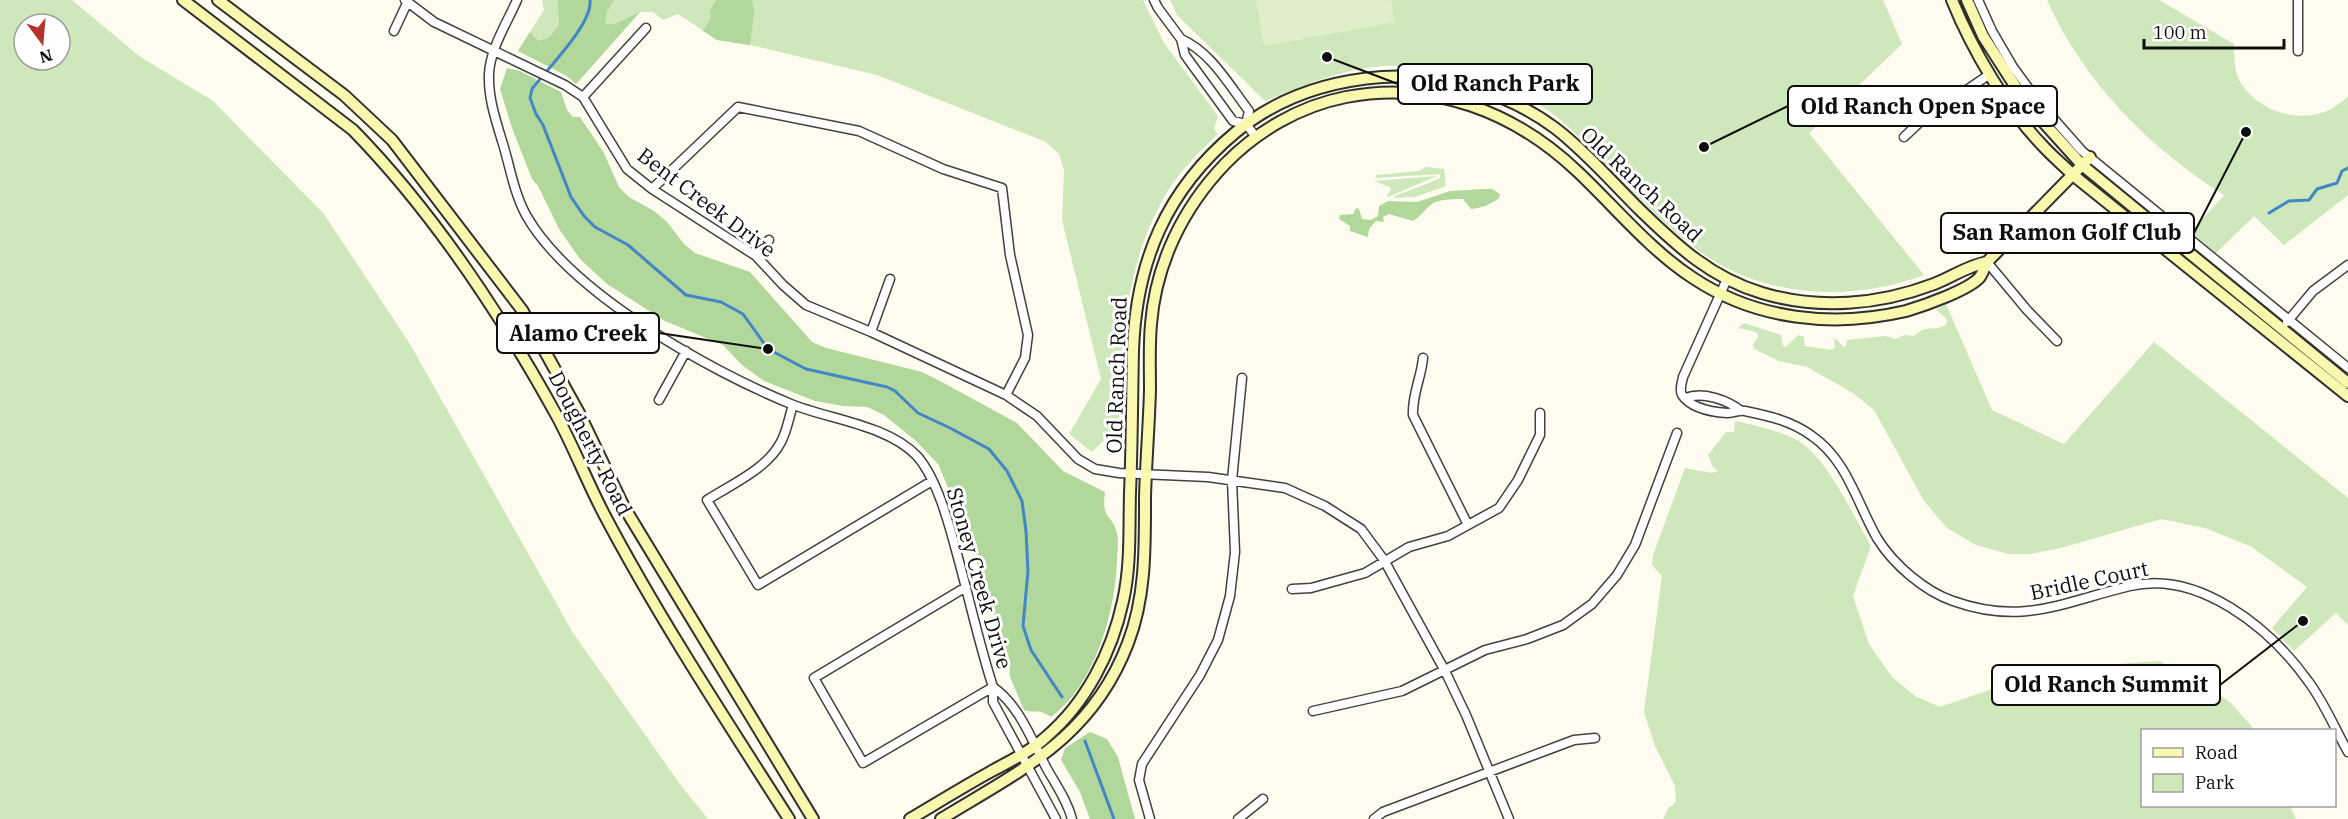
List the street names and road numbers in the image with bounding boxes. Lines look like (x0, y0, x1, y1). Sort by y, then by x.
street label: Old Ranch Road (1575, 120, 1709, 248)
street label: Bent Creek Drive (632, 141, 782, 263)
street label: Old Ranch Road (1099, 296, 1133, 454)
street label: Dougherty Road (543, 366, 640, 520)
street label: Stoney Creek Drive (941, 484, 1019, 672)
street label: Bridle Court (2027, 554, 2151, 606)

